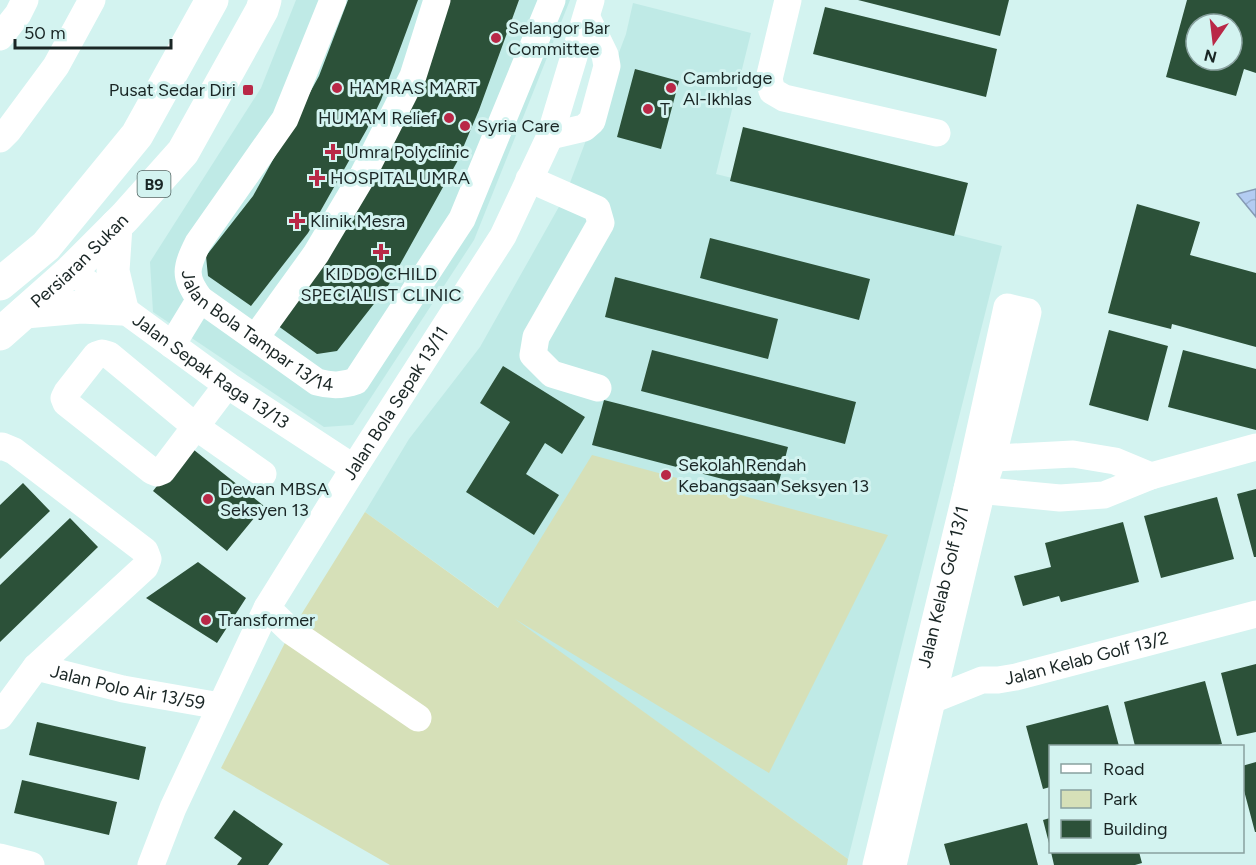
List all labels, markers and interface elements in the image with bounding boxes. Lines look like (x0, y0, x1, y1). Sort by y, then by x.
scale bar (15, 12, 171, 50)
north arrow (1184, 12, 1244, 72)
place label: Selangor Bar Committee (508, 17, 610, 60)
text: 50 m (24, 22, 66, 44)
marker: Selangor Bar Committee (489, 31, 503, 45)
text: N (1202, 45, 1219, 67)
place label: Cambridge Al-Ikhlas (683, 67, 772, 110)
place label: HAMRAS MART (349, 77, 478, 99)
place label: Pusat Sedar Diri (109, 79, 236, 101)
marker: HAMRAS MART (330, 81, 344, 95)
marker: Cambridge Al-Ikhlas (664, 81, 678, 95)
marker: Pusat Sedar Diri (241, 83, 255, 97)
place label: T (660, 98, 670, 120)
marker: T (641, 102, 655, 116)
place label: HUMAM Relief (318, 107, 437, 129)
marker: HUMAM Relief (442, 111, 456, 125)
place label: Syria Care (477, 115, 560, 137)
marker: Syria Care (458, 119, 472, 133)
place label: Umra Polyclinic (346, 141, 470, 163)
marker: Umra Polyclinic (324, 143, 342, 161)
place label: HOSPITAL UMRA (330, 167, 470, 189)
marker: HOSPITAL UMRA (308, 169, 326, 187)
road number: B9 (138, 171, 170, 197)
street label: Persiaran Sukan (26, 209, 133, 313)
place label: Klinik Mesra (310, 210, 405, 232)
marker: Klinik Mesra (288, 212, 306, 230)
marker: KIDDO CHILD SPECIALIST CLINIC (372, 243, 390, 261)
place label: KIDDO CHILD SPECIALIST CLINIC (301, 263, 461, 306)
street label: Jalan Bola Tampar 13/14 (177, 269, 335, 396)
street label: Jalan Sepak Raga 13/13 (128, 309, 293, 434)
street label: Jalan Bola Sepak 13/11 (338, 322, 453, 484)
place label: Sekolah Rendah Kebangsaan Seksyen 13 (678, 454, 869, 497)
marker: Sekolah Rendah Kebangsaan Seksyen 13 (659, 468, 673, 482)
place label: Dewan MBSA Seksyen 13 (220, 478, 329, 521)
marker: Dewan MBSA Seksyen 13 (201, 492, 215, 506)
street label: Jalan Kelab Golf 13/1 (913, 504, 973, 670)
place label: Transformer (218, 609, 315, 631)
marker: Transformer (199, 613, 213, 627)
street label: Jalan Kelab Golf 13/2 (1003, 626, 1171, 690)
street label: Jalan Polo Air 13/59 (48, 660, 207, 714)
legend (1049, 745, 1244, 853)
text: Road (1103, 758, 1144, 780)
text: Park (1103, 788, 1138, 810)
text: Building (1103, 818, 1168, 840)

